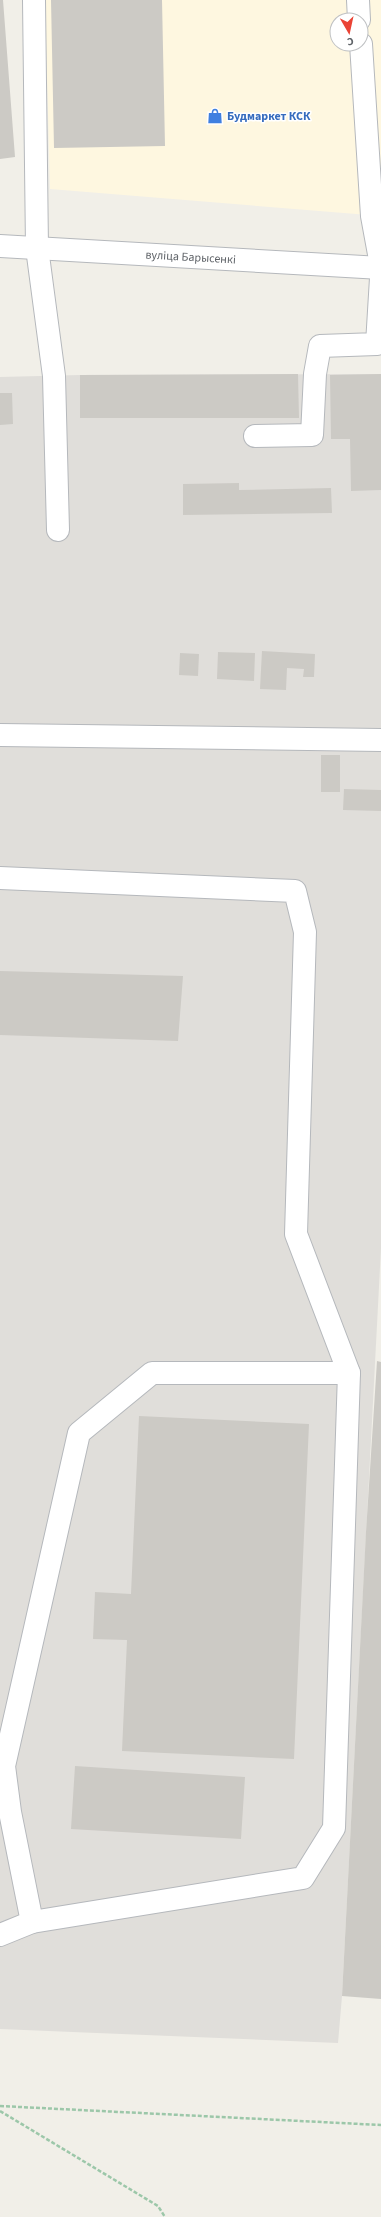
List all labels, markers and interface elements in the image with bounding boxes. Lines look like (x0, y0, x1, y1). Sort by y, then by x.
north arrow (329, 12, 369, 52)
text: С (346, 33, 355, 49)
shop icon: Будмаркет КСК (206, 107, 224, 125)
place label: Будмаркет КСК (227, 108, 311, 125)
street label: вуліца Барысенкі (145, 246, 237, 268)

